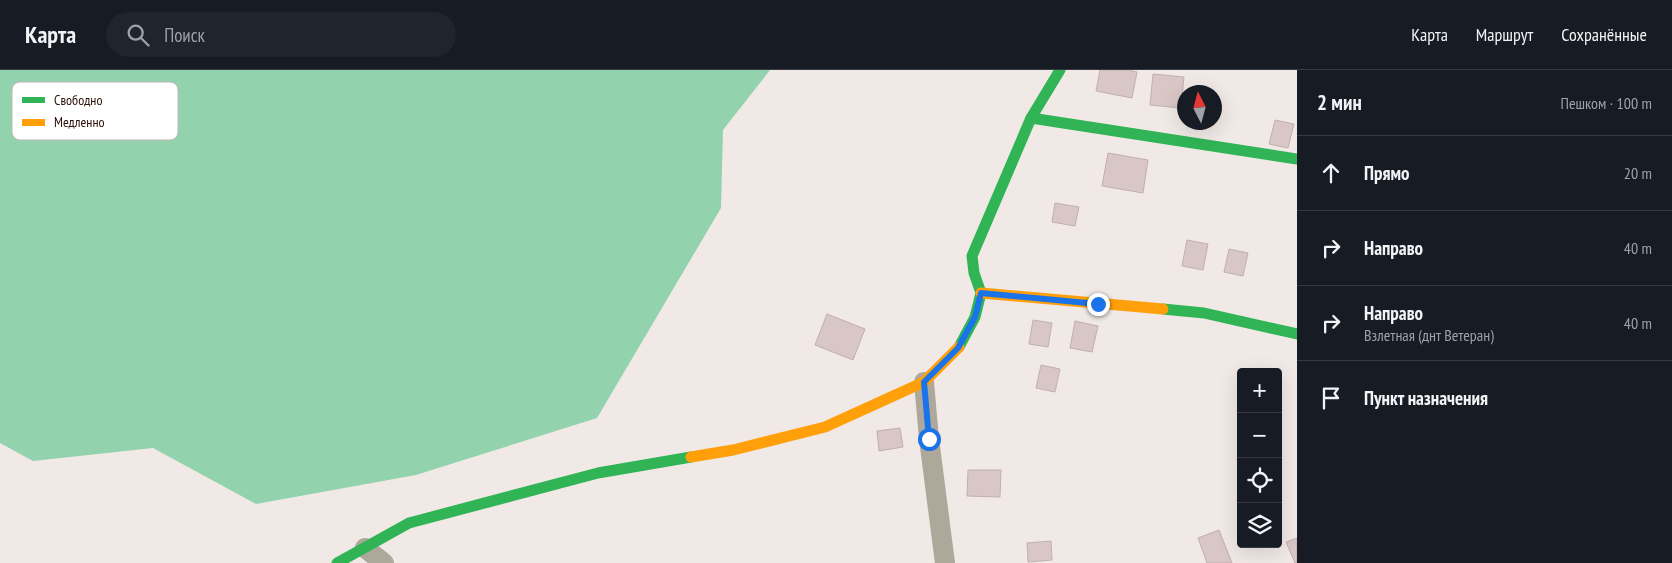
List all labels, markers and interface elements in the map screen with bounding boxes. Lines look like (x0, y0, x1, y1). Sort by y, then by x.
search box (106, 12, 456, 57)
text: Карта (25, 19, 76, 50)
icon: search (124, 21, 152, 49)
text: Поиск (164, 23, 205, 47)
text: Карта (1411, 23, 1448, 46)
text: Маршрут (1476, 23, 1533, 46)
text: Сохранённые (1561, 23, 1647, 46)
legend (12, 82, 178, 140)
north arrow (1177, 85, 1222, 130)
text: 2 мин (1317, 89, 1362, 116)
text: Свободно (54, 91, 102, 109)
text: Пешком · 100 m (1561, 93, 1652, 113)
text: Медленно (54, 113, 105, 131)
icon: ahead (1317, 159, 1345, 187)
text: Прямо (1364, 161, 1409, 185)
text: 20 m (1624, 163, 1652, 183)
icon: right (1317, 234, 1345, 262)
text: Направо (1364, 236, 1423, 260)
text: 40 m (1624, 238, 1652, 258)
route end (1087, 293, 1110, 316)
text: Направо (1364, 301, 1423, 325)
icon: right (1317, 309, 1345, 337)
text: 40 m (1624, 313, 1652, 333)
text: Взлетная (днт Ветеран) (1364, 325, 1494, 345)
map controls (1237, 368, 1282, 548)
button: + (1237, 368, 1282, 413)
icon: arrive (1317, 384, 1345, 412)
text: Пункт назначения (1364, 386, 1488, 410)
button: − (1237, 413, 1282, 458)
route start (918, 428, 941, 451)
button: locate (1237, 458, 1282, 503)
button: layers (1237, 503, 1282, 548)

